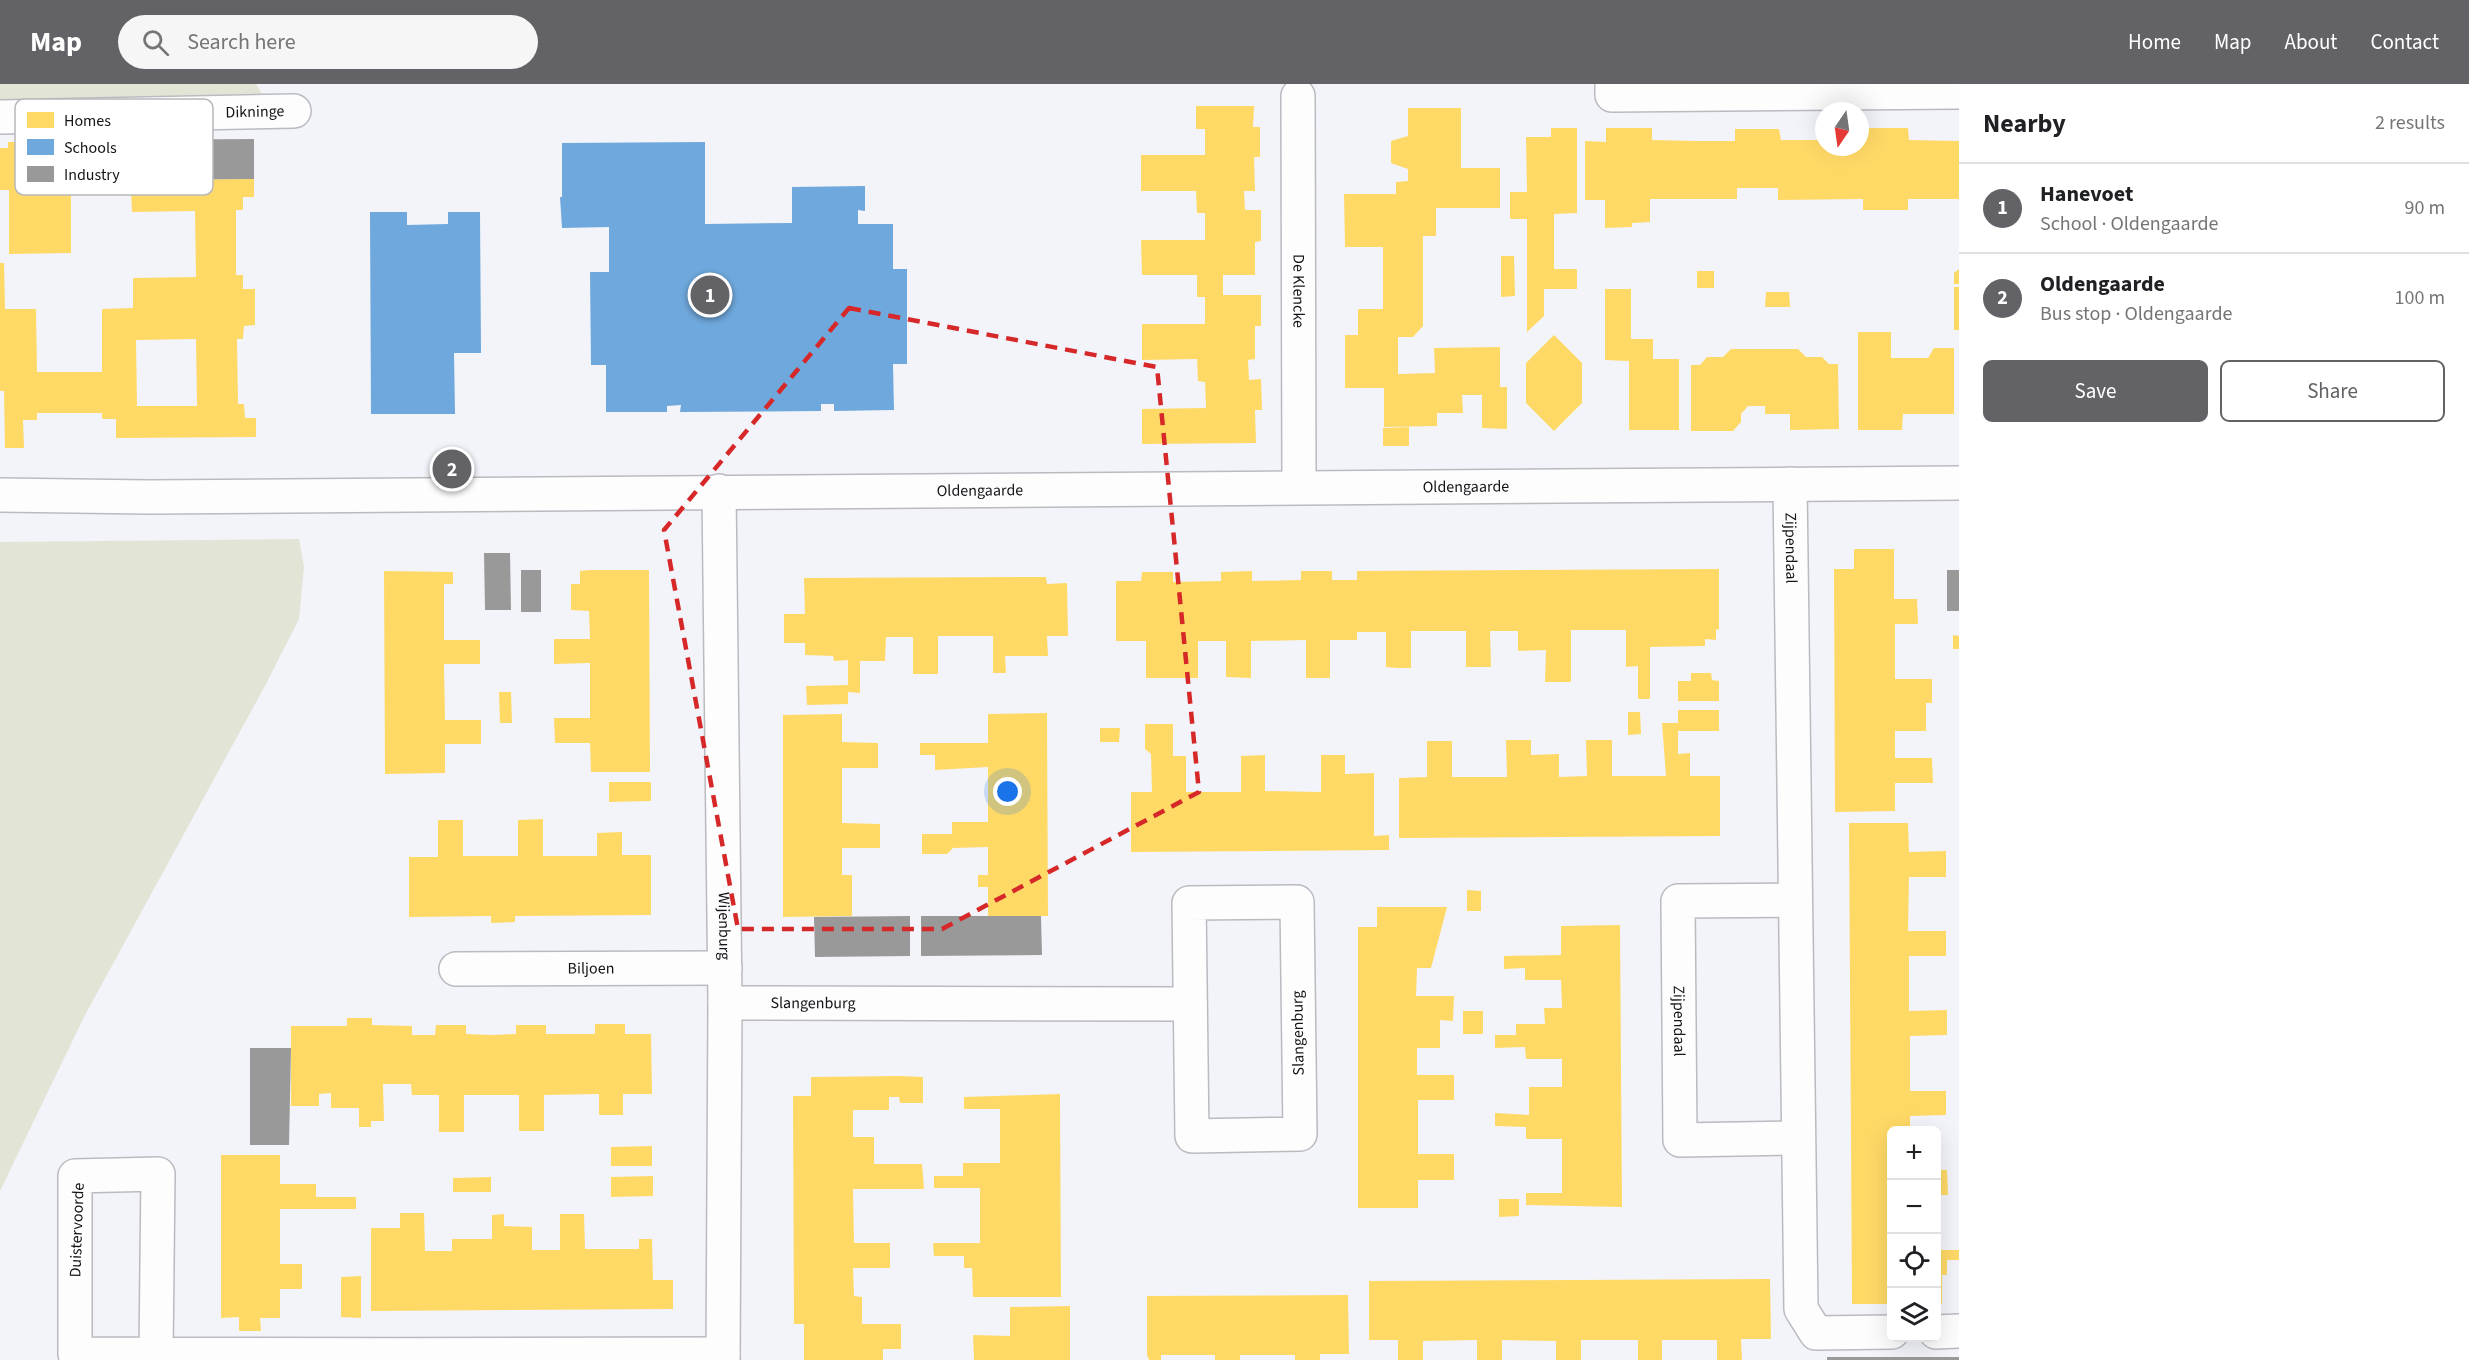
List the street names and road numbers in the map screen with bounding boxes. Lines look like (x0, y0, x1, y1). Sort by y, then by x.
street label: Dikninge (225, 100, 285, 123)
street label: De Klencke (1287, 254, 1310, 328)
street label: Oldengaarde (1423, 475, 1509, 498)
street label: Oldengaarde (937, 479, 1023, 502)
street label: Zijpendaal (1779, 512, 1802, 584)
street label: Wijenburg (713, 892, 735, 960)
street label: Biljoen (567, 957, 615, 980)
street label: Zijpendaal (1668, 985, 1690, 1057)
street label: Slangenburg (1286, 990, 1310, 1076)
street label: Slangenburg (770, 992, 856, 1014)
street label: Duistervoorde (64, 1182, 90, 1278)

